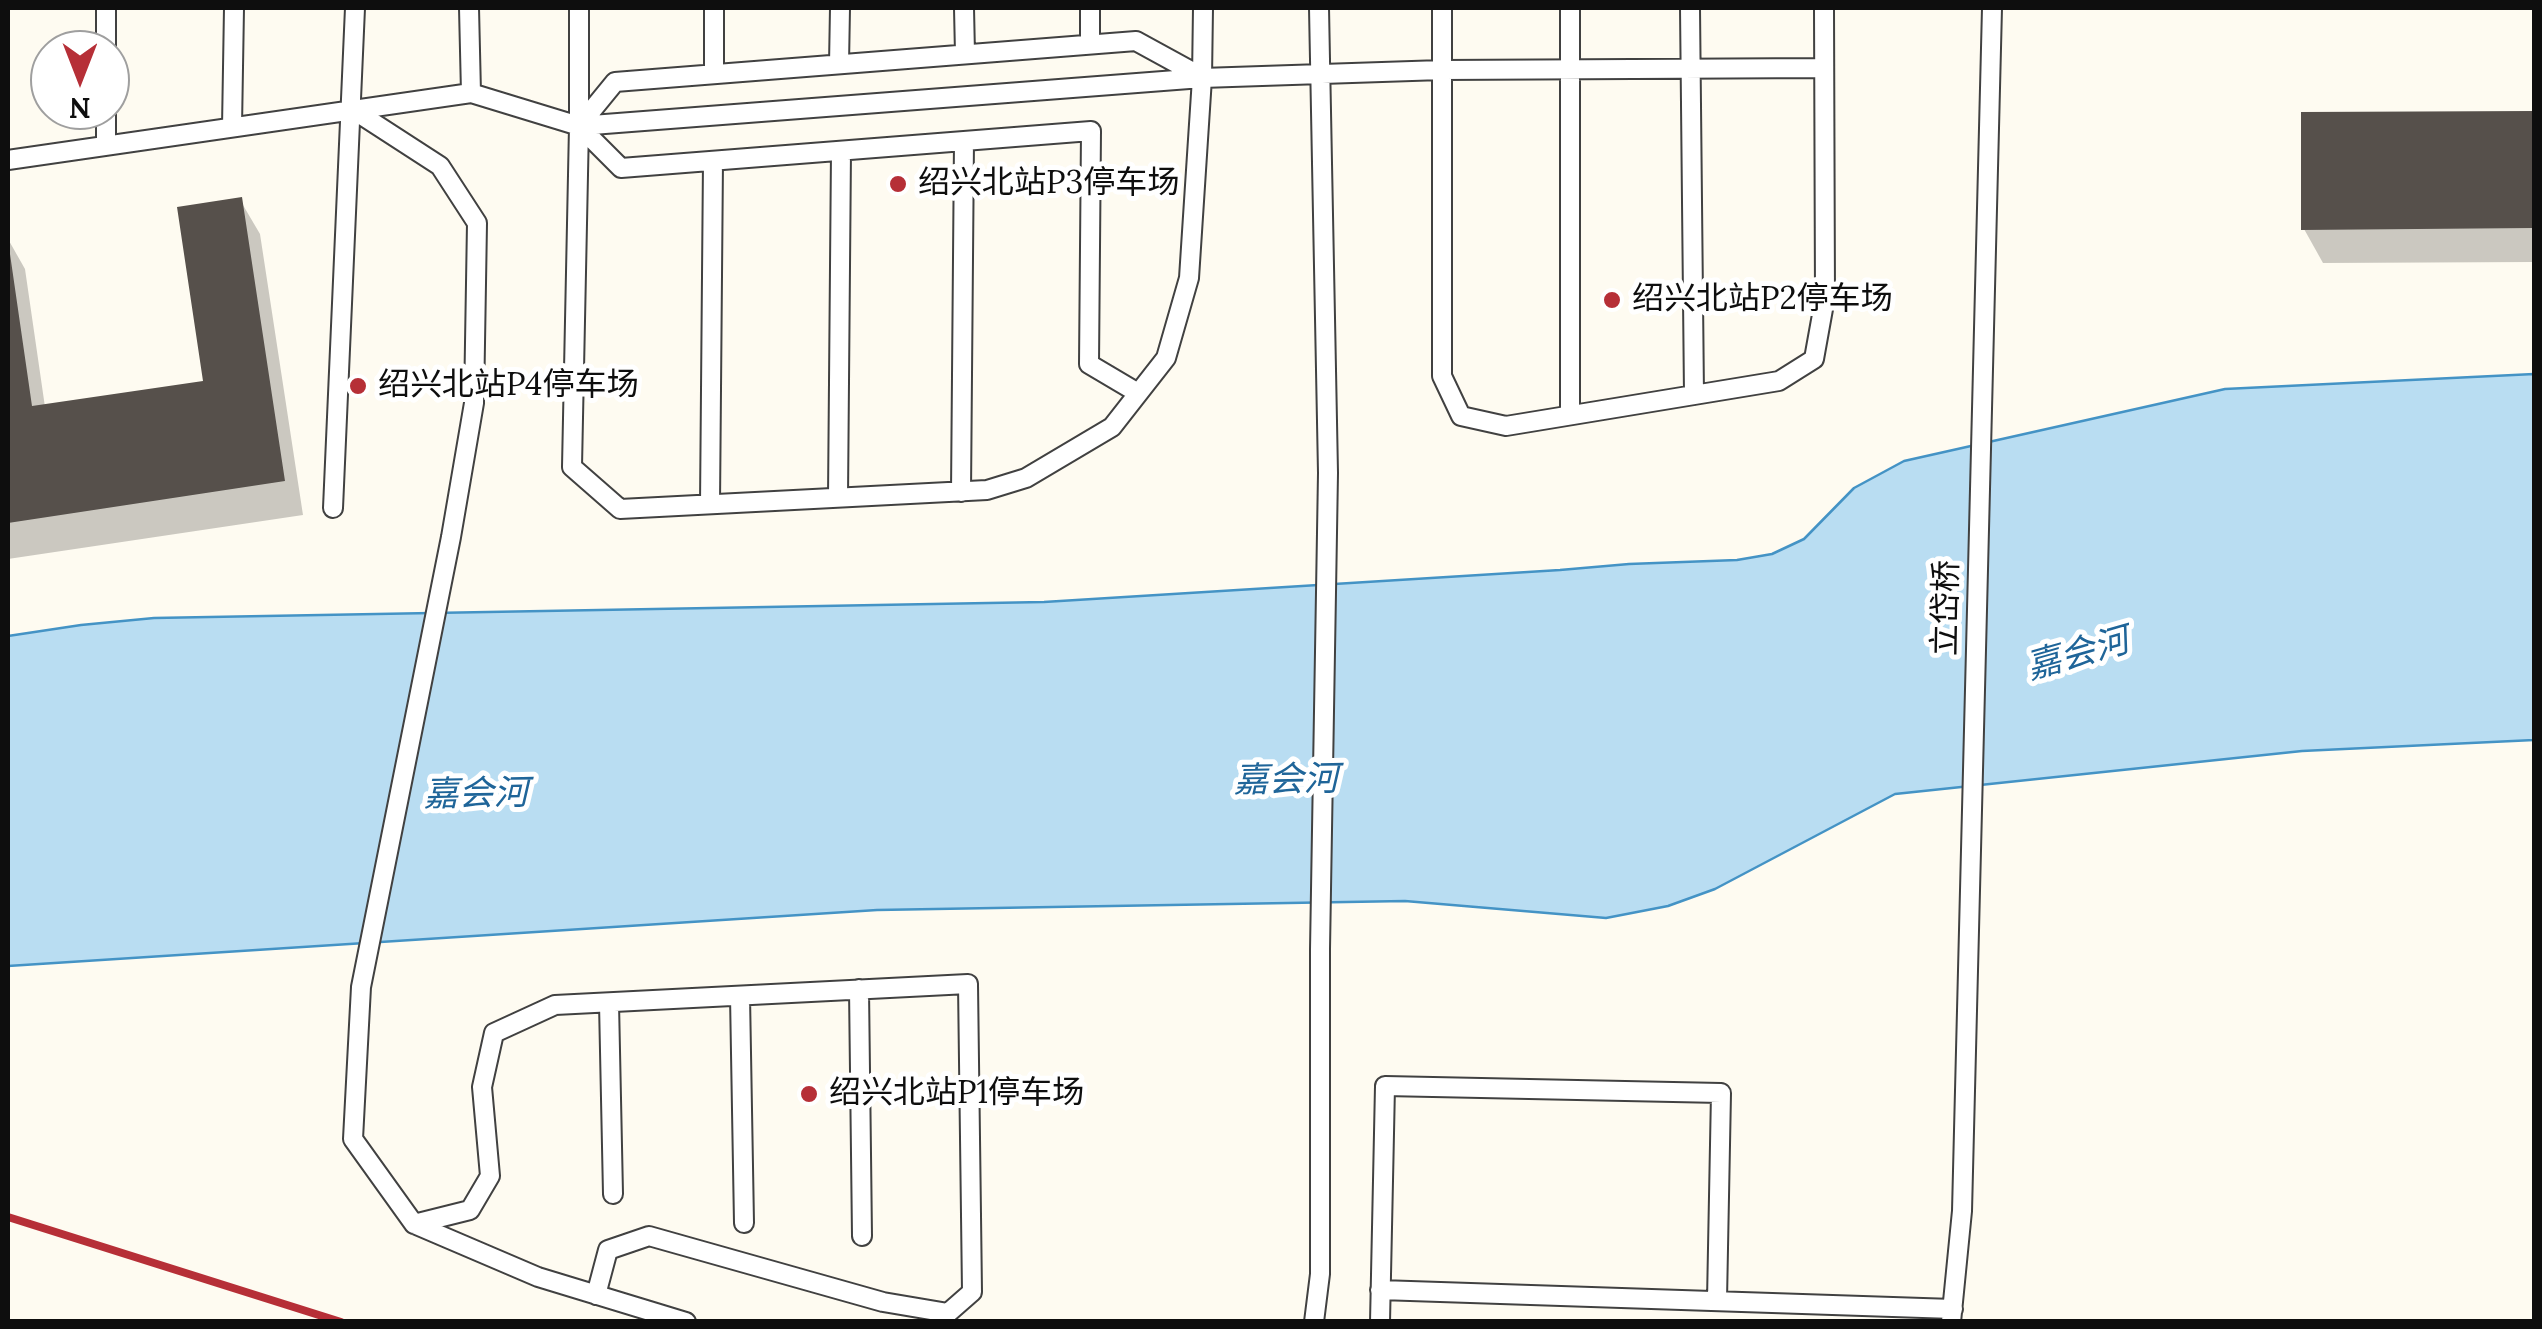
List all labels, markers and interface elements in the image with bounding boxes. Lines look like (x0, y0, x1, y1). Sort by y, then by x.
north arrow (30, 30, 130, 130)
text: N (69, 90, 91, 126)
place label: 绍兴北站P3停车场 (918, 165, 1179, 203)
marker: 绍兴北站P3停车场 (887, 173, 909, 195)
place label: 绍兴北站P2停车场 (1632, 281, 1893, 319)
marker: 绍兴北站P2停车场 (1601, 289, 1623, 311)
place label: 绍兴北站P4停车场 (378, 367, 638, 405)
marker: 绍兴北站P4停车场 (347, 375, 369, 397)
street label: 立岱桥 (1927, 560, 1967, 656)
water label: 嘉会河 (2022, 620, 2134, 690)
water label: 嘉会河 (1233, 759, 1339, 803)
water label: 嘉会河 (423, 773, 529, 817)
place label: 绍兴北站P1停车场 (829, 1075, 1084, 1113)
marker: 绍兴北站P1停车场 (798, 1083, 820, 1105)

